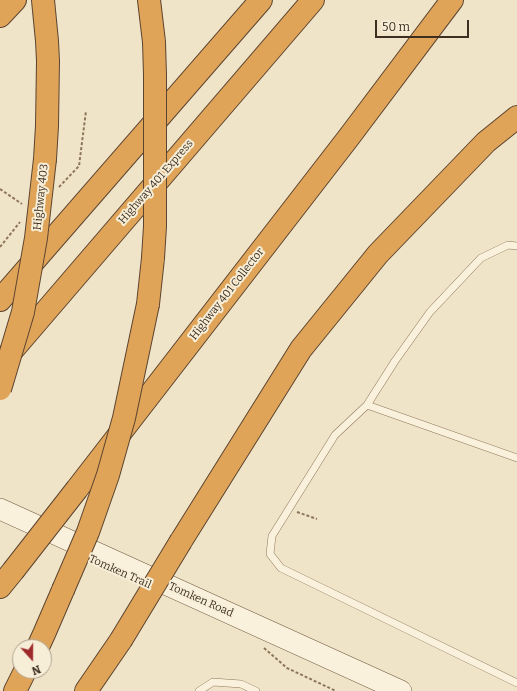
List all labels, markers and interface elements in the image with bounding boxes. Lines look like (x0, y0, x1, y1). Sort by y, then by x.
scale bar (377, 12, 471, 38)
text: 50 m (382, 20, 410, 34)
street label: Highway 401 Express (116, 137, 196, 227)
street label: Highway 403 (31, 163, 51, 231)
street label: Highway 401 Collector (187, 245, 267, 343)
street label: Tomken Trail (87, 552, 153, 592)
street label: Tomken Road (167, 580, 235, 620)
north arrow (12, 639, 52, 679)
text: N (30, 662, 42, 677)

